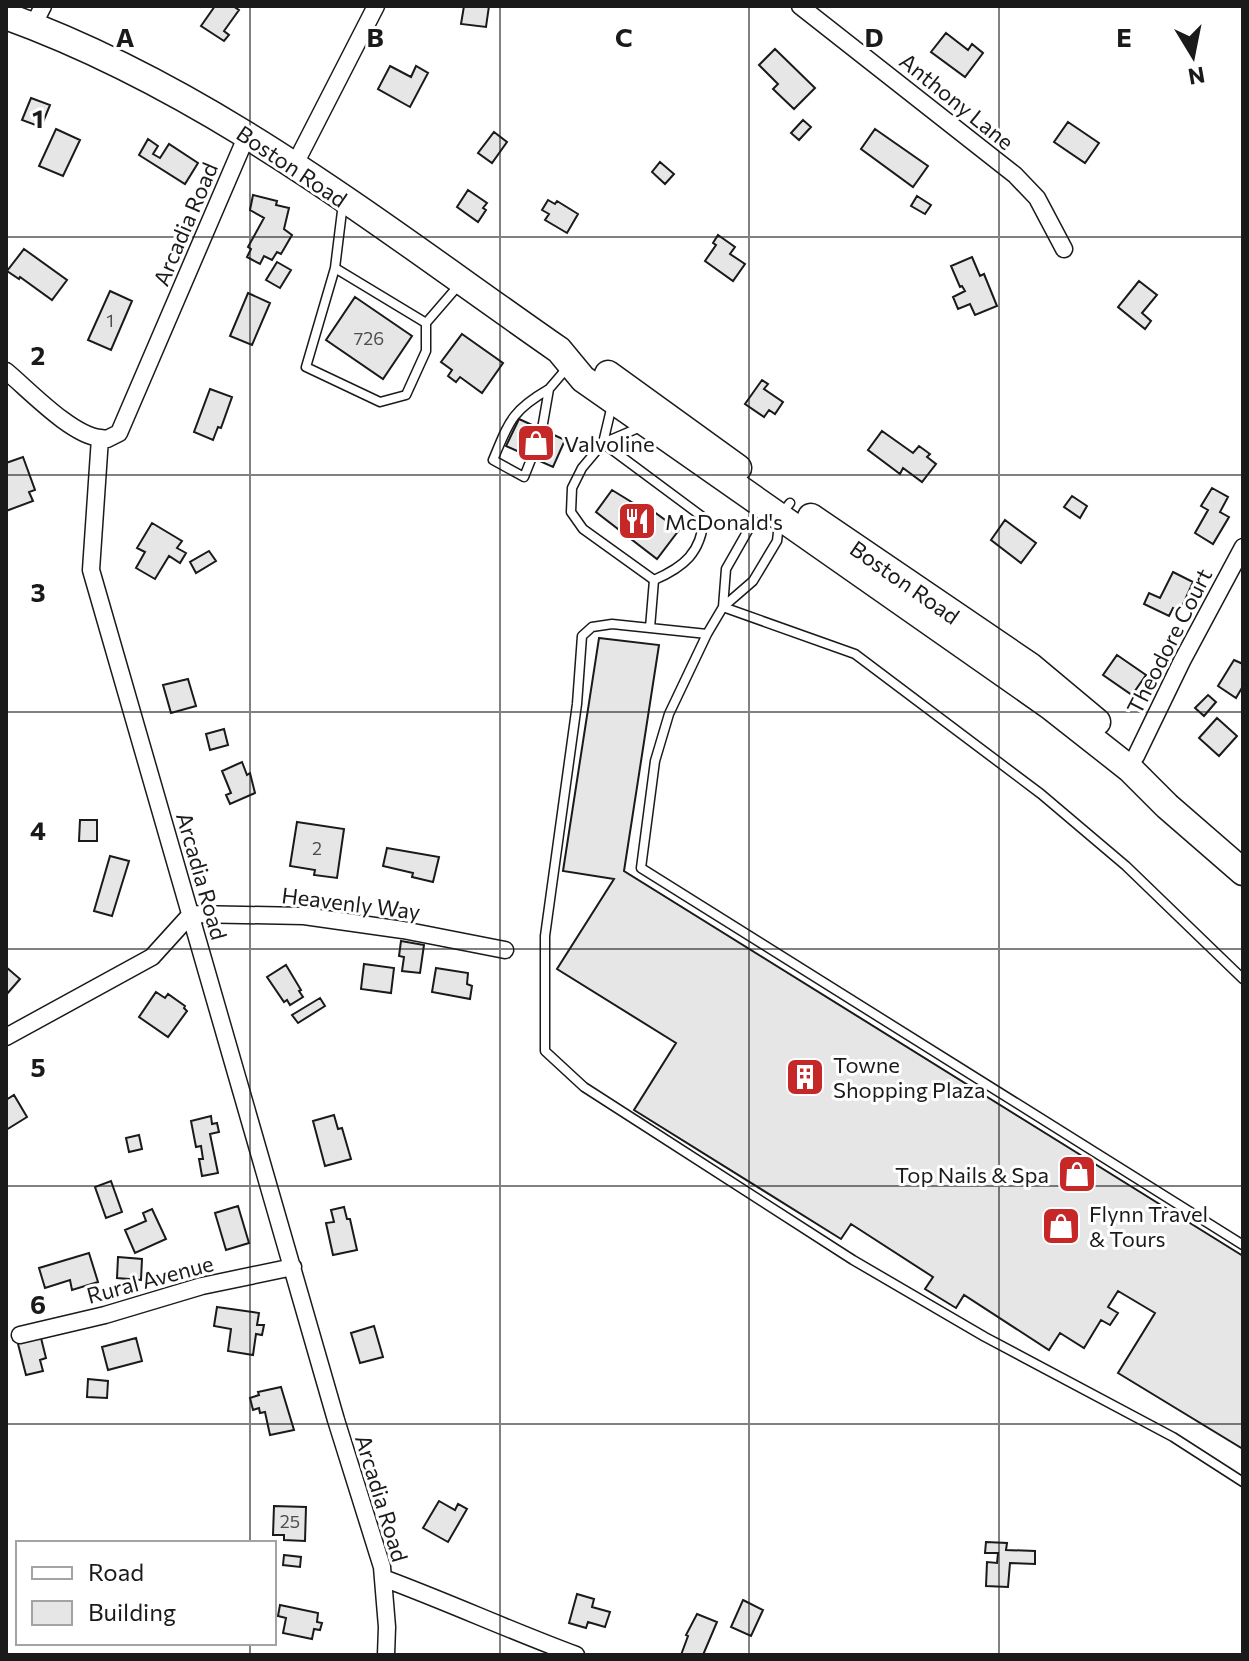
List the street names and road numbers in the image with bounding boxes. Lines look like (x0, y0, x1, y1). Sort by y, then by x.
street label: Anthony Lane (895, 47, 1019, 155)
street label: Boston Road (232, 119, 352, 213)
street label: Arcadia Road (147, 158, 223, 290)
street label: Boston Road (845, 534, 965, 630)
street label: Theodore Court (1121, 564, 1217, 718)
street label: Arcadia Road (171, 809, 233, 943)
street label: Heavenly Way (280, 881, 422, 925)
street label: Rural Avenue (84, 1249, 216, 1309)
street label: Arcadia Road (350, 1431, 414, 1565)

